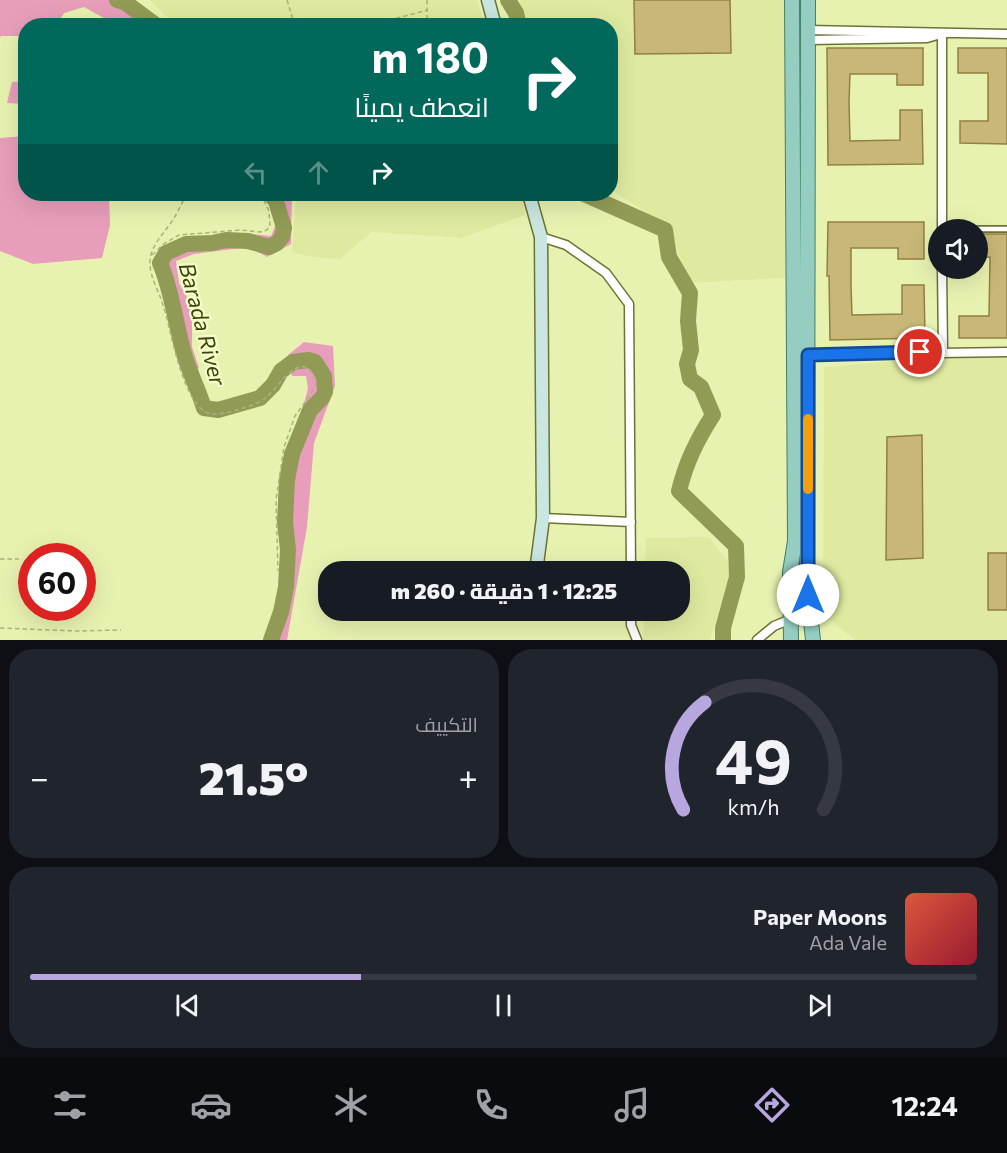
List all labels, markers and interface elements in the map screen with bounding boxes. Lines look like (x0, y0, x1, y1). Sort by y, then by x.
text: 180 m (371, 30, 489, 82)
icon: right (510, 42, 588, 120)
text: انعطف يمينًا (354, 90, 489, 123)
icon: left (239, 156, 272, 189)
icon: ahead (302, 156, 335, 189)
icon: right (365, 156, 398, 189)
map controls (928, 219, 988, 279)
button: sound (928, 219, 988, 279)
water label: Barada River (174, 260, 233, 390)
pin (894, 326, 945, 377)
icon: arrive (903, 335, 936, 368)
speed limit sign: 60 (18, 543, 96, 621)
position arrow (776, 563, 840, 627)
text: 12:25 · 1 دقيقة · 260 m (391, 577, 617, 604)
text: التكييف (415, 712, 478, 736)
text: 49 (715, 721, 791, 797)
text: 21.5° (199, 749, 309, 804)
text: − (30, 756, 49, 797)
text: + (459, 756, 478, 797)
text: km/h (727, 794, 779, 820)
text: Paper Moons (753, 903, 887, 930)
text: Ada Vale (809, 930, 887, 954)
icon: previous (171, 989, 204, 1022)
icon: pause (487, 989, 520, 1022)
icon: next (803, 989, 836, 1022)
icon: filters (49, 1084, 91, 1126)
icon: car (190, 1084, 232, 1126)
icon: climate (330, 1084, 372, 1126)
icon: phone (470, 1084, 512, 1126)
icon: music (611, 1084, 653, 1126)
icon: directions (751, 1084, 793, 1126)
text: 12:24 (892, 1089, 958, 1122)

